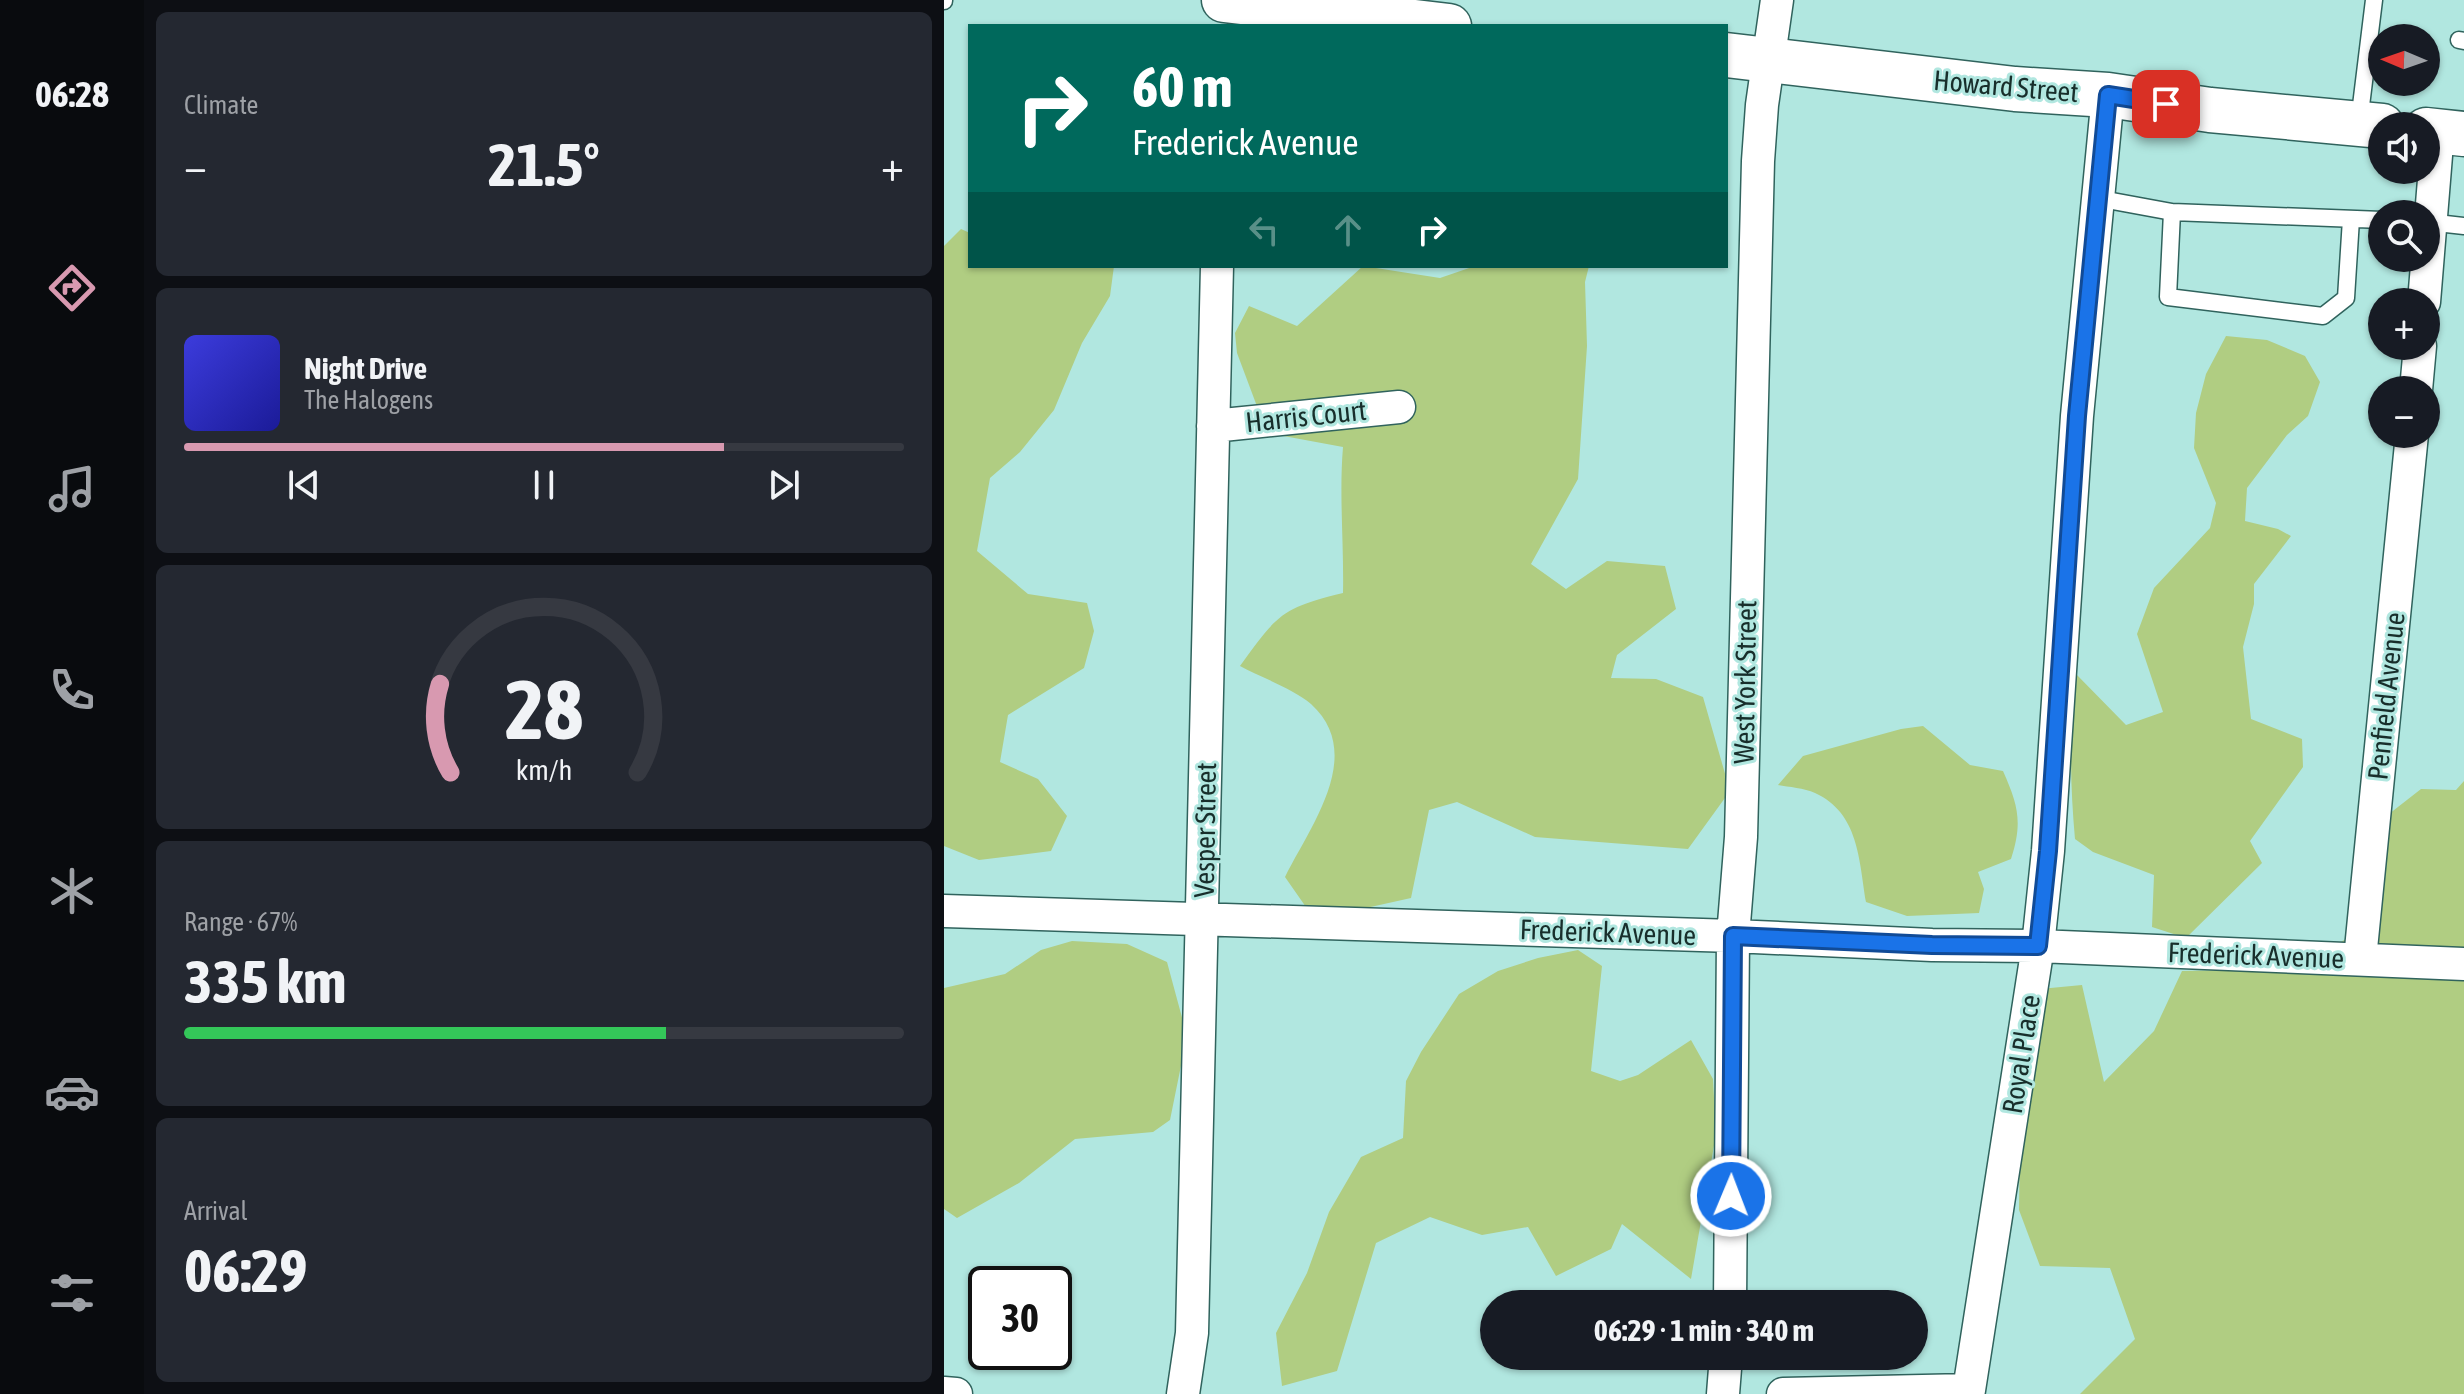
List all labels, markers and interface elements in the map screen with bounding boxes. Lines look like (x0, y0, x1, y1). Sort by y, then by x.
north arrow (2368, 24, 2440, 96)
map controls (2368, 24, 2440, 448)
text: 60 m (1132, 55, 1233, 119)
icon: right (1000, 56, 1104, 160)
street label: Howard Street (1932, 64, 2080, 108)
pin (2132, 70, 2200, 138)
text: 06:28 (35, 73, 109, 115)
icon: arrive (2144, 82, 2188, 126)
text: Climate (184, 90, 258, 120)
button: sound (2368, 112, 2440, 184)
text: Frederick Avenue (1132, 121, 1359, 163)
text: 21.5° (488, 130, 600, 199)
text: − (184, 140, 207, 190)
text: + (881, 140, 904, 190)
button: search (2368, 200, 2440, 272)
icon: left (1242, 208, 1286, 252)
icon: ahead (1326, 208, 1370, 252)
icon: right (1410, 208, 1454, 252)
icon: directions (44, 260, 100, 316)
button: + (2368, 288, 2440, 360)
text: Night Drive (304, 351, 427, 385)
button: − (2368, 376, 2440, 448)
text: The Halogens (304, 385, 433, 415)
street label: Harris Court (1244, 394, 1368, 438)
icon: music (44, 461, 100, 517)
icon: previous (282, 463, 326, 507)
icon: pause (522, 463, 566, 507)
icon: next (762, 463, 806, 507)
street label: West York Street (1728, 600, 1762, 764)
street label: Penfield Avenue (2361, 611, 2411, 781)
text: 28 (505, 661, 583, 757)
icon: phone (44, 662, 100, 718)
text: km/h (516, 753, 572, 786)
street label: Vesper Street (1188, 762, 1222, 898)
icon: climate (44, 863, 100, 919)
text: Range · 67% (184, 907, 297, 937)
street label: Frederick Avenue (1519, 913, 1697, 951)
street label: Frederick Avenue (2167, 936, 2345, 974)
text: 335 km (184, 947, 346, 1016)
street label: Royal Place (1996, 992, 2046, 1116)
icon: car (44, 1064, 100, 1120)
position arrow (1689, 1154, 1773, 1238)
text: Arrival (184, 1196, 248, 1226)
text: 06:29 (184, 1236, 307, 1305)
icon: filters (44, 1265, 100, 1321)
speed limit sign: 30 (968, 1266, 1072, 1370)
text: 06:29 · 1 min · 340 m (1594, 1313, 1814, 1347)

